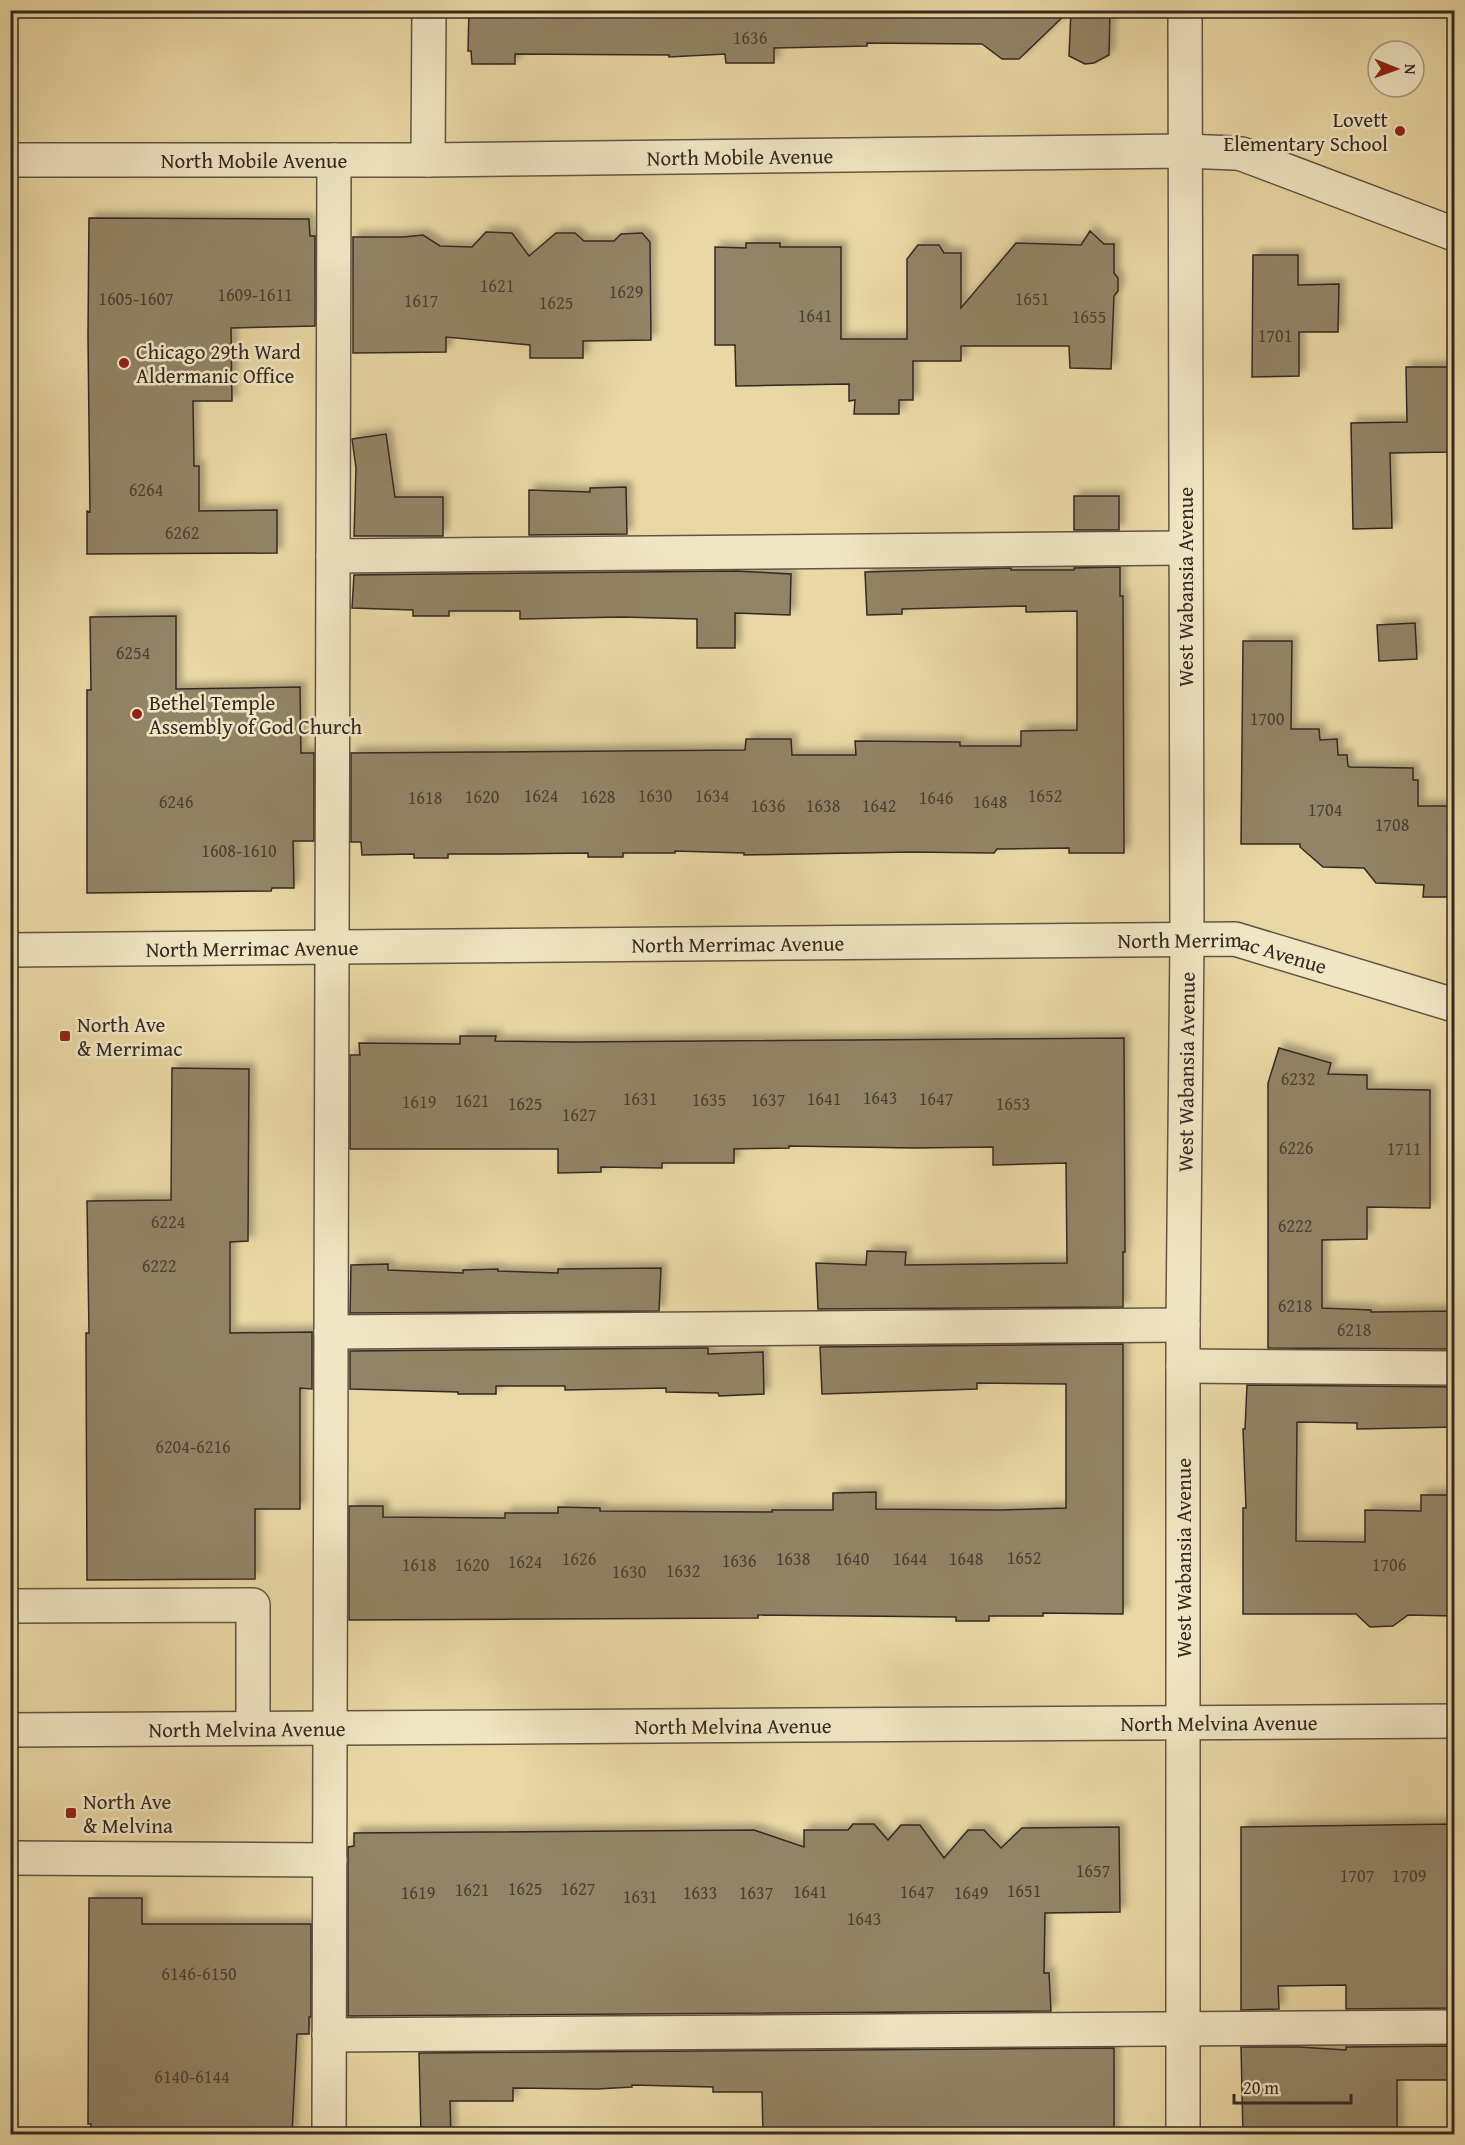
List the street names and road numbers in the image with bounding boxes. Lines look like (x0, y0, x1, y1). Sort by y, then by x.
street label: North Mobile Avenue (646, 140, 834, 173)
street label: North Mobile Avenue (161, 145, 347, 176)
street label: West Wabansia Avenue (1170, 487, 1201, 687)
street label: North Merrimac Avenue (1117, 923, 1331, 981)
street label: North Merrimac Avenue (631, 927, 845, 960)
street label: North Merrimac Avenue (145, 931, 359, 964)
street label: West Wabansia Avenue (1169, 972, 1202, 1172)
street label: West Wabansia Avenue (1168, 1458, 1199, 1658)
street label: North Melvina Avenue (1120, 1706, 1318, 1739)
street label: North Melvina Avenue (634, 1709, 832, 1742)
street label: North Melvina Avenue (148, 1712, 346, 1745)

